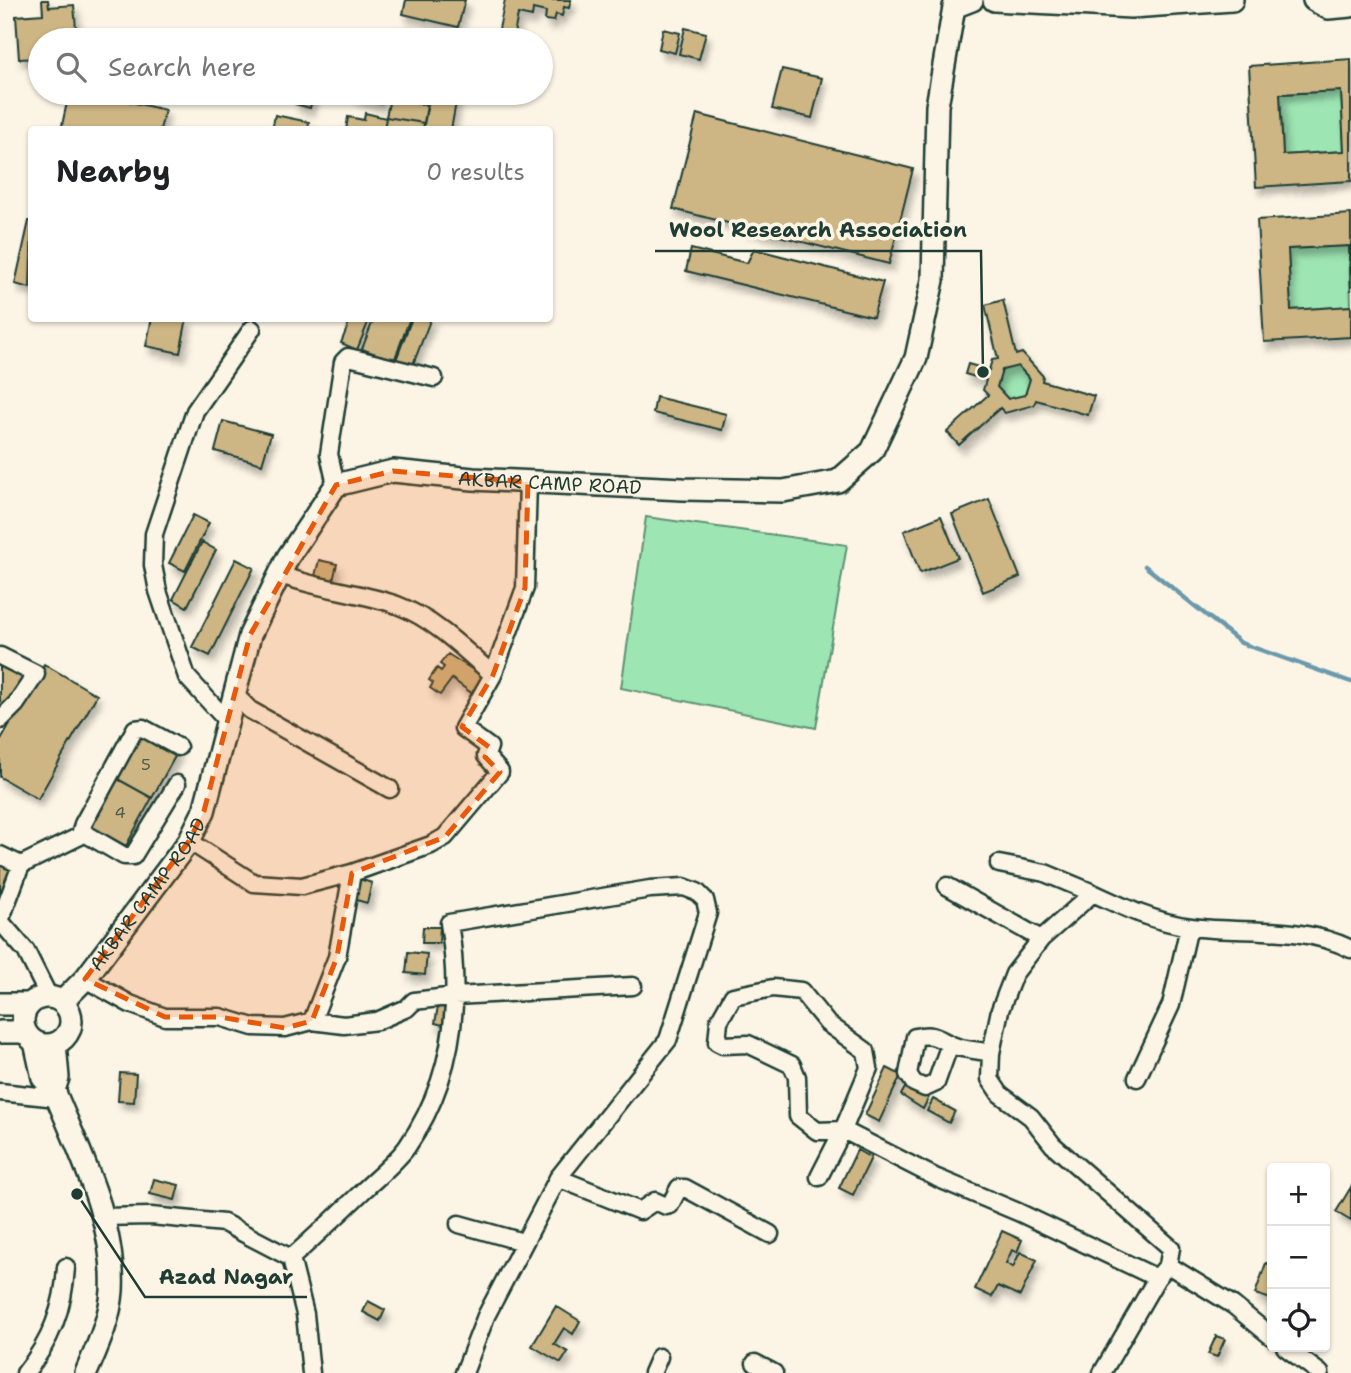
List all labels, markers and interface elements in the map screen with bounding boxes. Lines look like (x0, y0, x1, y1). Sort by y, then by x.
search box (28, 28, 553, 105)
icon: search (52, 48, 90, 86)
text: Search here (108, 49, 257, 84)
text: Nearby (56, 151, 171, 192)
text: 0 results (426, 157, 525, 187)
callout: Wool Research Association (655, 209, 981, 251)
text: Wool Research Association (669, 216, 967, 244)
street label: AKBAR CAMP ROAD (457, 465, 642, 500)
house number: 5 (141, 754, 151, 775)
house number: 4 (114, 802, 126, 823)
street label: AKBAR CAMP ROAD (83, 813, 211, 976)
map controls (1267, 1163, 1330, 1352)
button: + (1267, 1163, 1330, 1226)
button: − (1267, 1226, 1330, 1289)
callout: Azad Nagar (145, 1255, 307, 1297)
text: Azad Nagar (159, 1263, 293, 1291)
button: locate (1267, 1289, 1330, 1352)

